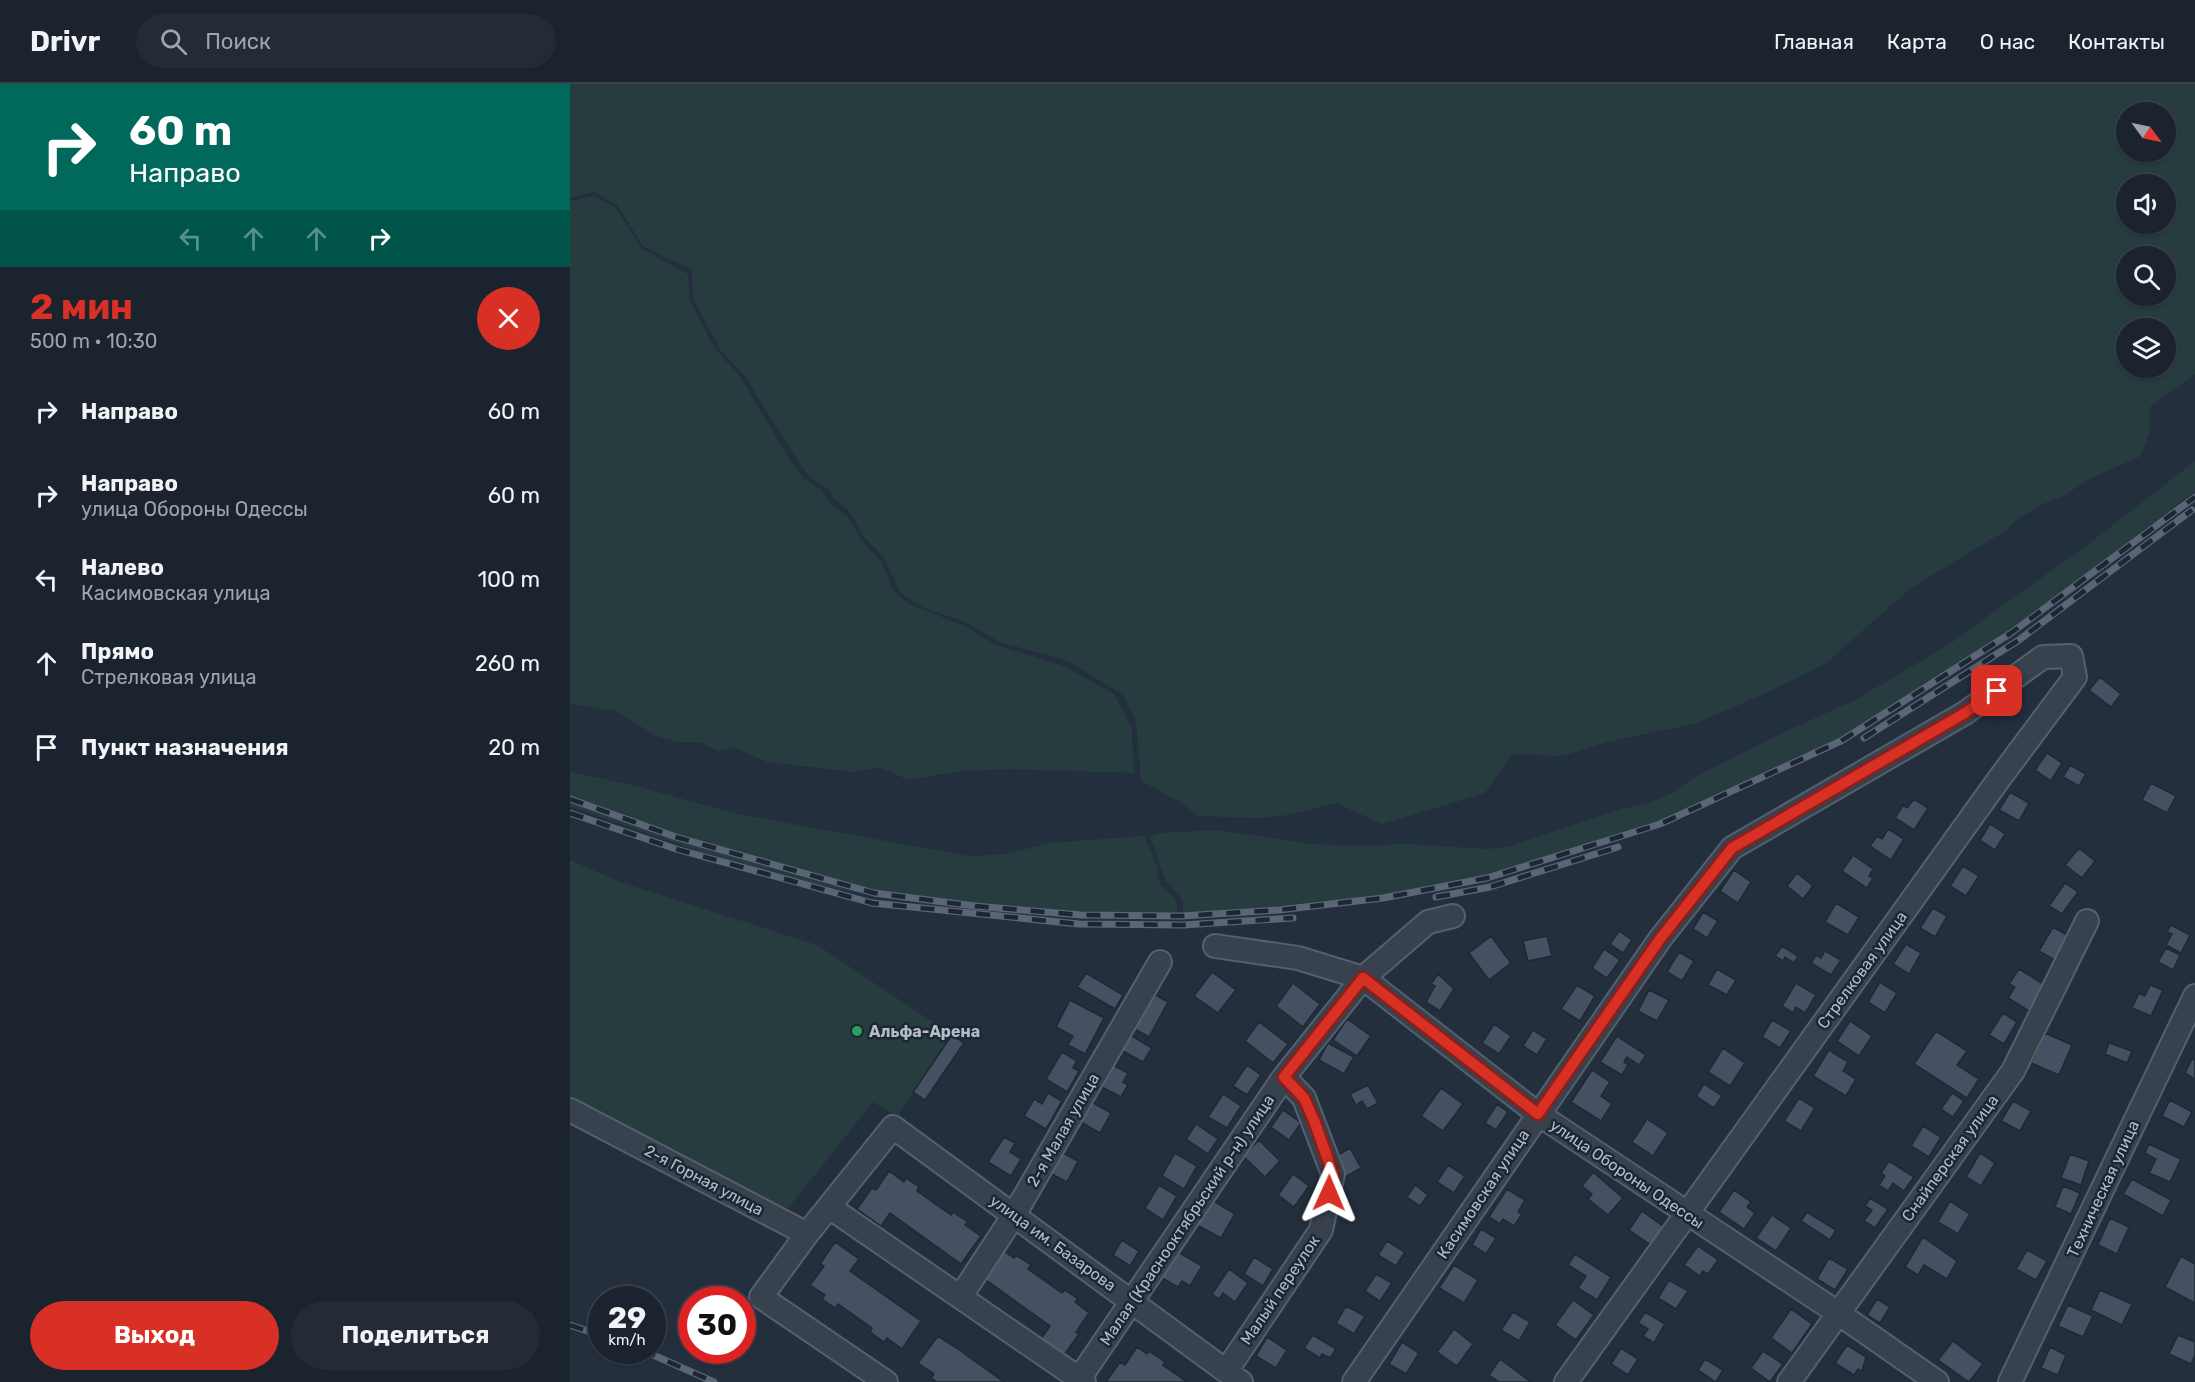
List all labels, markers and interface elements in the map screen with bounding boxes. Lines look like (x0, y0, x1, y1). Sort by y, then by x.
search box (136, 14, 556, 68)
text: Drivr (30, 25, 100, 58)
icon: search (157, 25, 190, 58)
text: Поиск (205, 28, 271, 55)
text: Главная (1774, 29, 1854, 54)
text: Карта (1887, 29, 1947, 54)
text: О нас (1980, 29, 2035, 54)
text: Контакты (2068, 29, 2165, 54)
north arrow (2116, 102, 2176, 162)
map controls (2116, 102, 2176, 378)
text: 60 m (129, 106, 232, 156)
icon: right (30, 108, 108, 186)
text: Направо (129, 157, 241, 189)
button: sound (2116, 174, 2176, 234)
icon: left (174, 222, 207, 255)
icon: ahead (237, 222, 270, 255)
icon: ahead (300, 222, 333, 255)
icon: right (363, 222, 396, 255)
button: search (2116, 246, 2176, 306)
text: 2 мин (30, 285, 133, 328)
button: close (477, 287, 540, 350)
button: layers (2116, 318, 2176, 378)
text: 500 m · 10:30 (30, 329, 157, 353)
icon: right (30, 395, 63, 428)
text: Направо (81, 398, 178, 425)
text: 60 m (488, 398, 540, 425)
text: Направо (81, 470, 178, 497)
icon: right (30, 479, 63, 512)
text: 60 m (488, 482, 540, 509)
text: улица Обороны Одессы (81, 497, 308, 521)
text: Налево (81, 554, 164, 581)
icon: left (30, 563, 63, 596)
text: 100 m (478, 566, 540, 593)
text: Касимовская улица (81, 581, 271, 605)
text: Прямо (81, 638, 154, 665)
icon: ahead (30, 647, 63, 680)
text: 260 m (475, 650, 540, 677)
text: Стрелковая улица (81, 665, 257, 689)
pin (1971, 665, 2022, 716)
icon: arrive (1980, 674, 2013, 707)
icon: arrive (30, 731, 63, 764)
text: Пункт назначения (81, 734, 289, 761)
text: 20 m (488, 734, 540, 761)
street label: Стрелковая улица (1813, 908, 1911, 1032)
place label: Альфа-Арена (869, 1022, 980, 1041)
marker: Альфа-Арена (850, 1024, 864, 1038)
street label: 2-я Малая улица (1023, 1070, 1103, 1190)
street label: Малая (Краснооктябрьский р-н) улица (1096, 1091, 1278, 1349)
street label: Снайперская улица (1898, 1091, 2002, 1225)
street label: улица Обороны Одессы (1547, 1115, 1707, 1233)
street label: Техническая улица (2063, 1117, 2143, 1261)
street label: Касимовская улица (1433, 1126, 1533, 1262)
street label: 2-я Горная улица (641, 1141, 767, 1219)
position arrow (1297, 1161, 1361, 1225)
street label: улица им. Базарова (986, 1191, 1120, 1295)
street label: Малый переулок (1236, 1231, 1324, 1348)
speed limit sign: 30 (678, 1286, 756, 1364)
text: 29 (608, 1300, 646, 1336)
button: Выход (30, 1301, 279, 1370)
button: Поделиться (291, 1301, 540, 1370)
text: km/h (608, 1331, 646, 1349)

